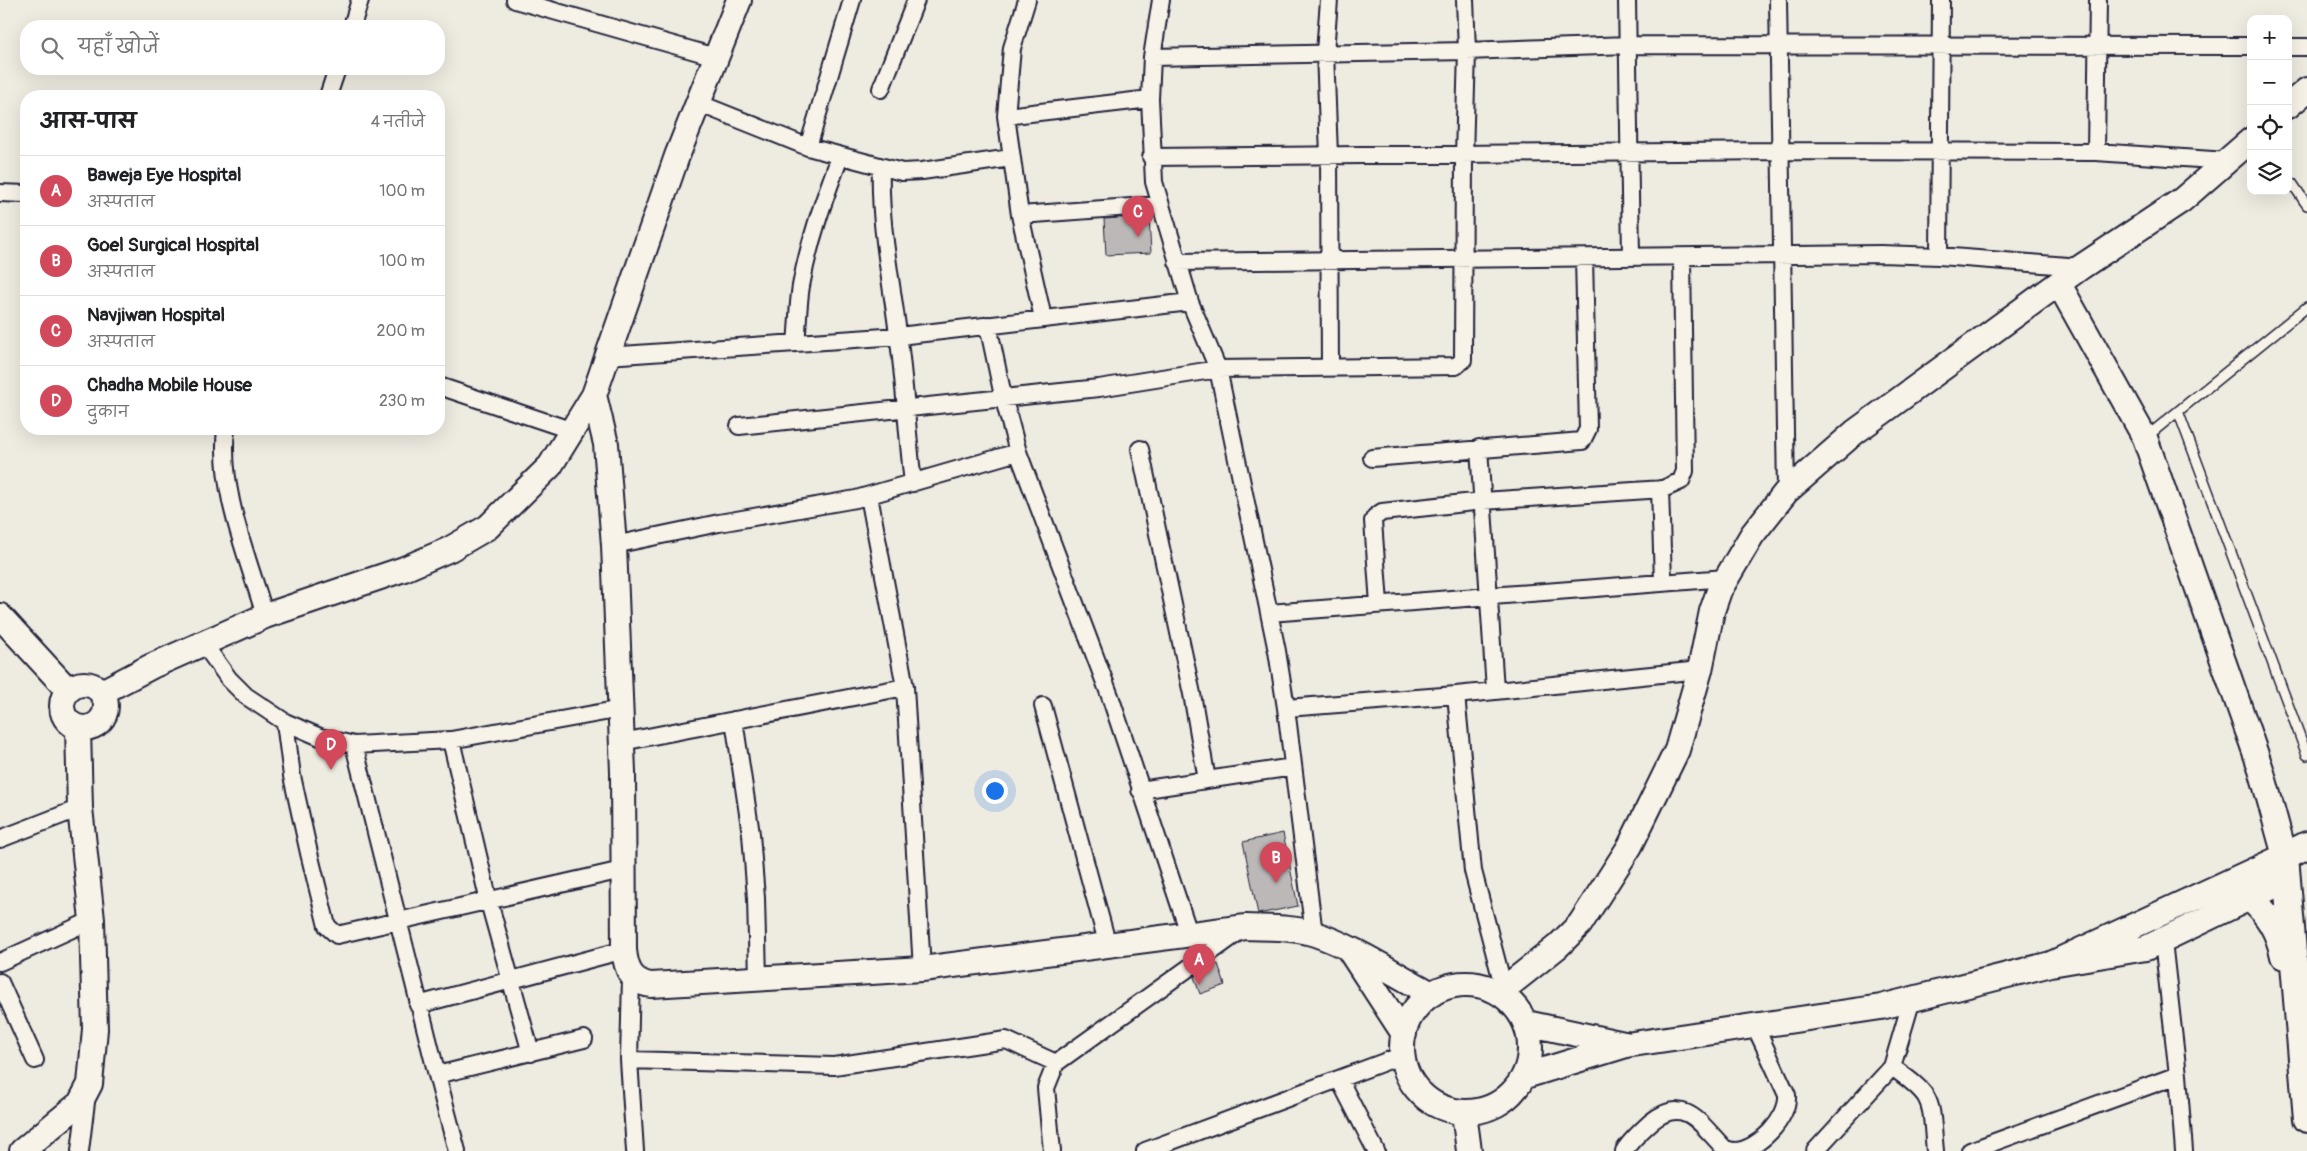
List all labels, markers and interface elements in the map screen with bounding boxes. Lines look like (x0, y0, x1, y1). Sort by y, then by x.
map controls (2247, 15, 2292, 195)
button: + (2247, 15, 2292, 60)
search box (20, 20, 445, 75)
icon: search (38, 34, 66, 62)
text: यहाँ खोजें (78, 35, 159, 59)
button: − (2247, 60, 2292, 105)
button: locate (2247, 105, 2292, 150)
text: आस-पास (40, 108, 136, 135)
text: 4 नतीजे (371, 112, 425, 132)
button: layers (2247, 150, 2292, 195)
text: Baweja Eye Hospital (87, 163, 242, 187)
text: A (51, 181, 61, 201)
text: 100 m (379, 181, 425, 201)
text: अस्पताल (87, 192, 155, 212)
pin: C (1122, 196, 1154, 237)
text: Goel Surgical Hospital (87, 233, 259, 257)
text: B (51, 251, 61, 271)
text: 100 m (379, 251, 425, 271)
text: अस्पताल (87, 262, 155, 282)
text: Navjiwan Hospital (87, 303, 225, 327)
text: C (51, 321, 61, 341)
text: 200 m (377, 321, 425, 341)
text: अस्पताल (87, 332, 155, 352)
text: Chadha Mobile House (87, 373, 252, 397)
text: D (51, 391, 61, 411)
text: 230 m (379, 391, 425, 411)
text: दुकान (87, 402, 129, 422)
pin: D (315, 729, 347, 770)
your location (982, 778, 1008, 804)
pin: B (1260, 842, 1292, 883)
pin: A (1183, 944, 1215, 985)

